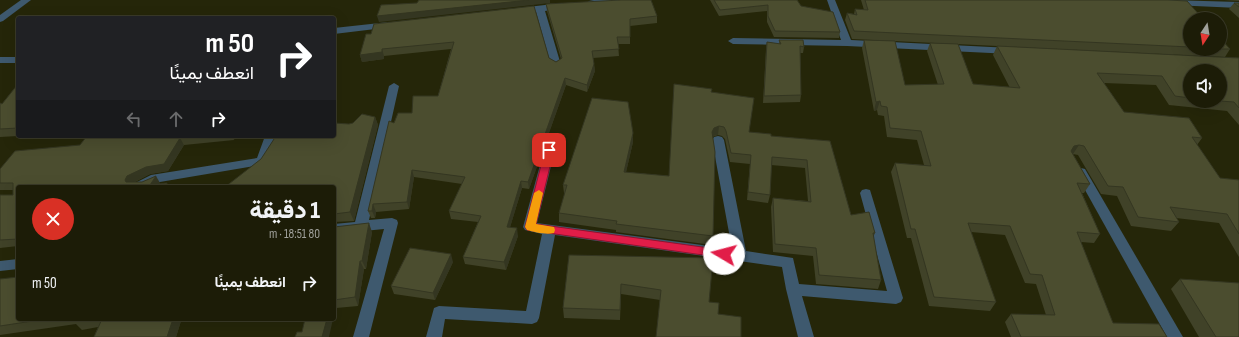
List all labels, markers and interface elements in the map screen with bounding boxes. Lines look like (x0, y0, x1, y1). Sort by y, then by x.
north arrow (1183, 12, 1227, 56)
map controls (1183, 12, 1227, 108)
text: 50 m (205, 27, 254, 60)
icon: right (268, 32, 320, 84)
text: انعطف يمينًا (169, 63, 254, 84)
button: sound (1183, 64, 1227, 108)
icon: left (123, 108, 145, 130)
icon: ahead (165, 108, 187, 130)
icon: right (207, 108, 229, 130)
pin (532, 133, 566, 167)
icon: arrive (538, 139, 560, 161)
text: 1 دقيقة (250, 196, 320, 225)
button: close (32, 198, 74, 240)
text: 80 m · 18:51 (269, 226, 320, 242)
position arrow (703, 233, 745, 275)
icon: right (298, 272, 320, 294)
text: انعطف يمينًا (215, 273, 286, 292)
text: 50 m (32, 274, 57, 293)

